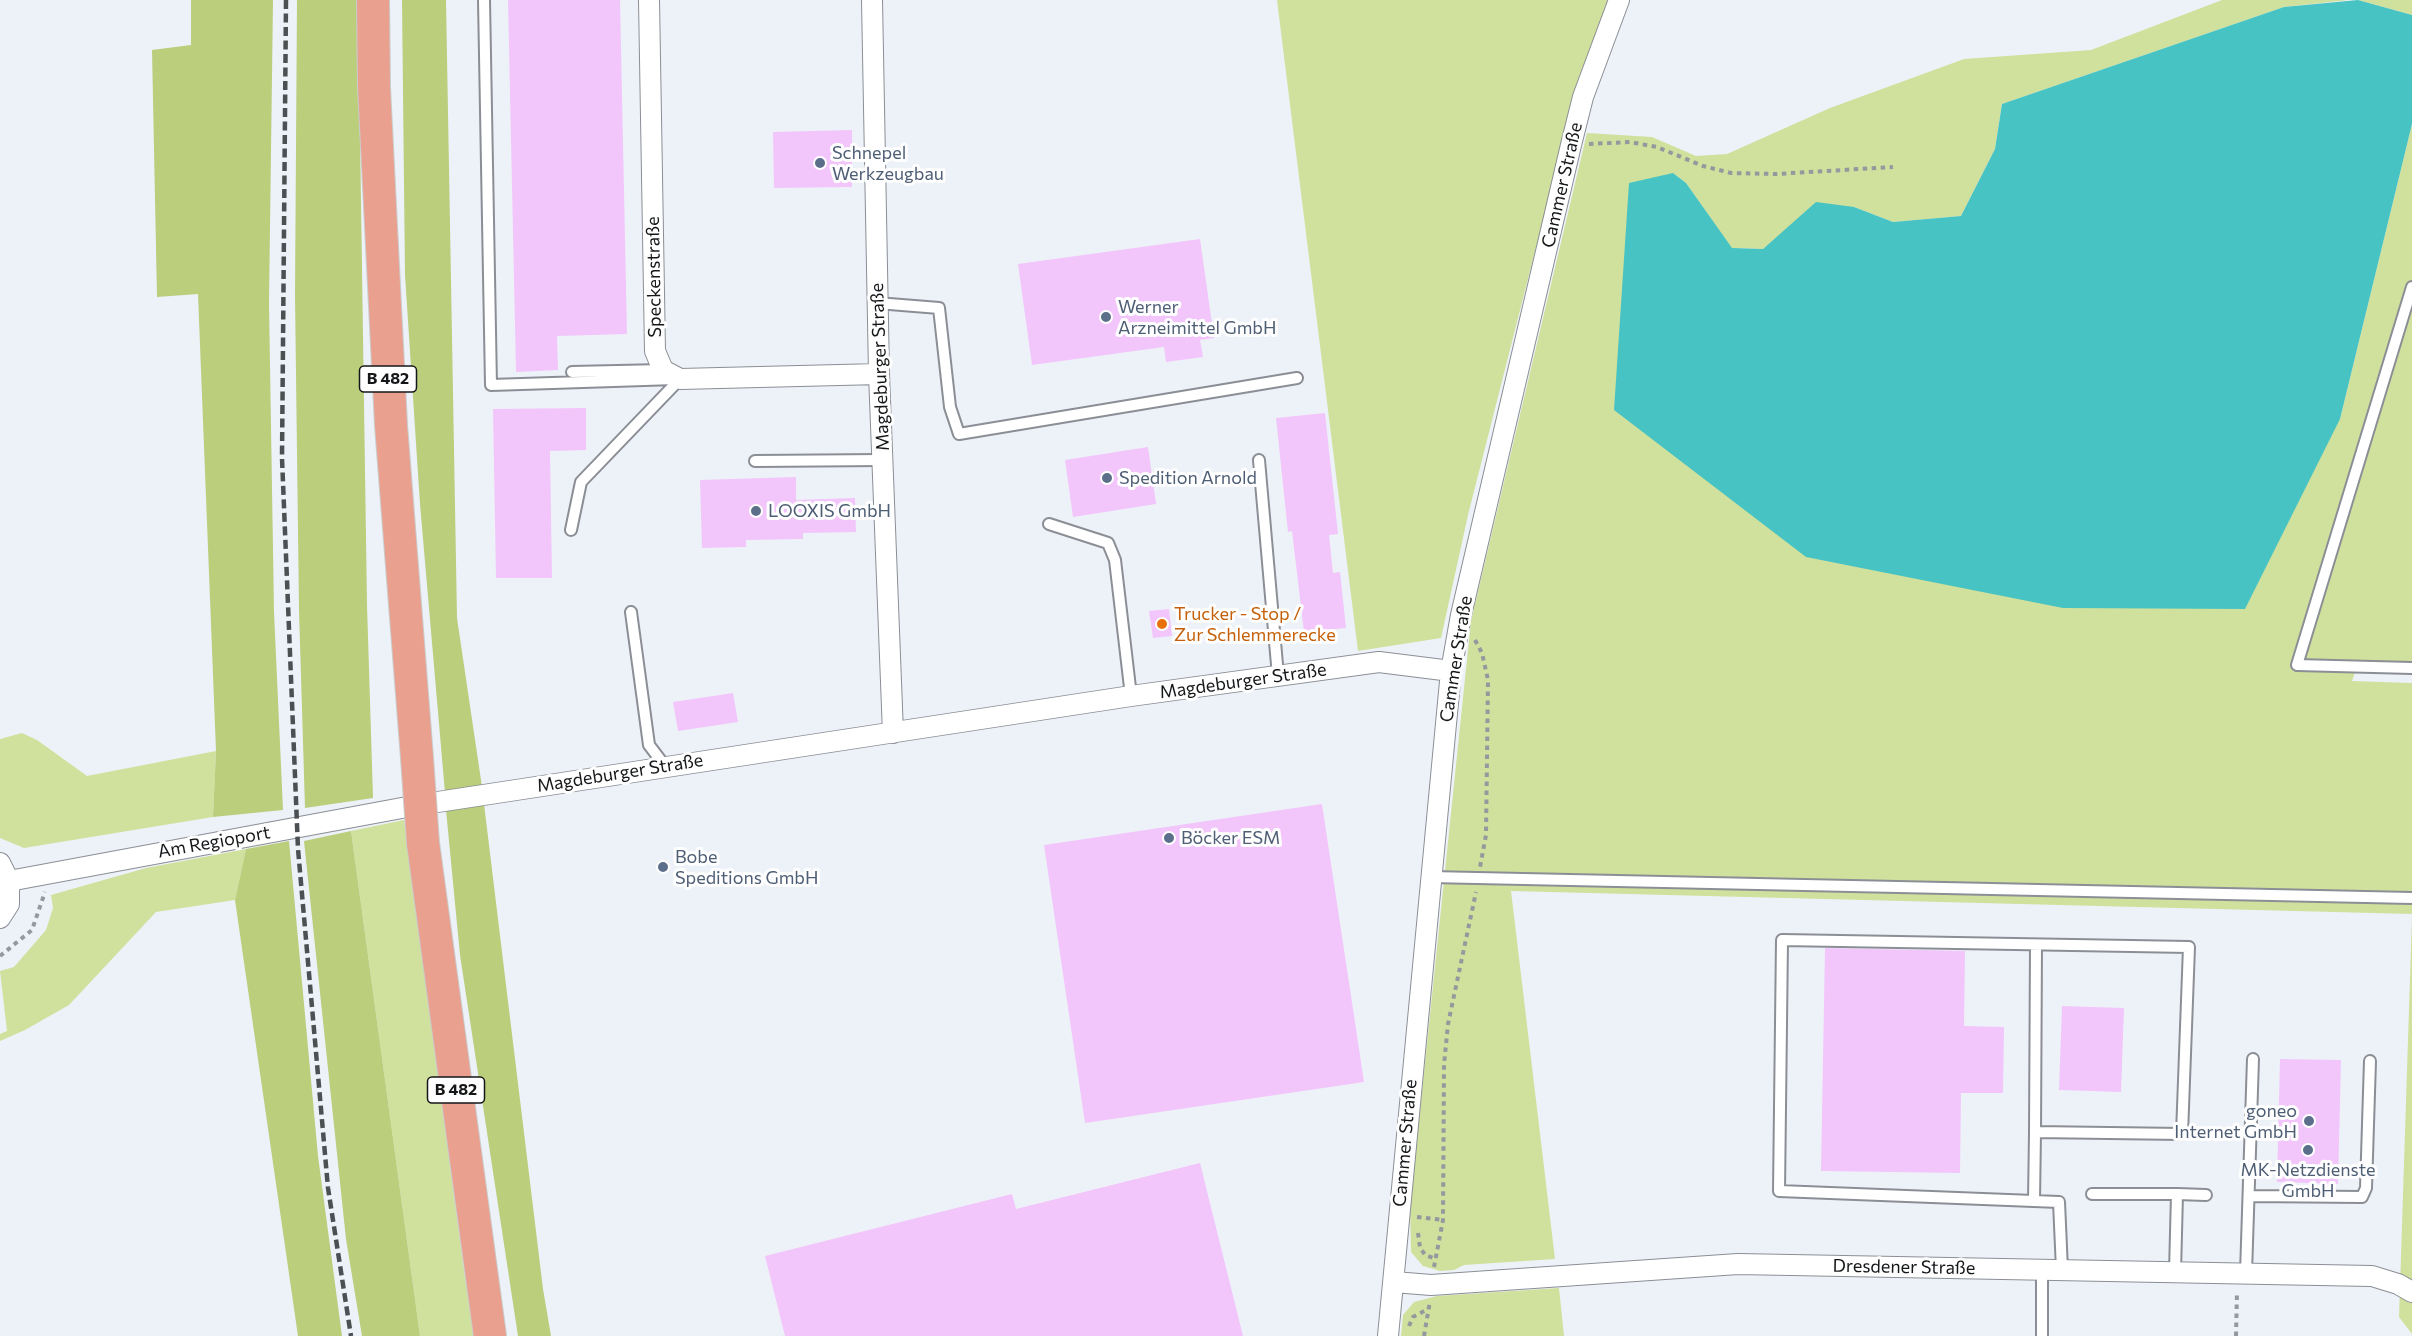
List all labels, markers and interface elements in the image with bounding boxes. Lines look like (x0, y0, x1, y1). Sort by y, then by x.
street label: Cammer Straße (1537, 120, 1587, 250)
place label: Schnepel Werkzeugbau (832, 142, 944, 184)
marker: Schnepel Werkzeugbau (813, 156, 827, 170)
street label: Speckenstraße (642, 216, 666, 338)
street label: Magdeburger Straße (866, 283, 894, 451)
place label: Werner Arzneimittel GmbH (1118, 296, 1277, 338)
marker: Werner Arzneimittel GmbH (1099, 310, 1113, 324)
road number: B 482 (360, 366, 416, 392)
place label: Spedition Arnold (1119, 467, 1257, 489)
marker: Spedition Arnold (1100, 471, 1114, 485)
place label: LOOXIS GmbH (768, 500, 891, 522)
marker: LOOXIS GmbH (749, 504, 763, 518)
street label: Cammer Straße (1435, 594, 1477, 724)
place label: Trucker - Stop / Zur Schlemmerecke (1174, 603, 1336, 646)
marker: Trucker - Stop / Zur Schlemmerecke (1155, 617, 1169, 631)
street label: Magdeburger Straße (1158, 659, 1328, 703)
street label: Magdeburger Straße (535, 749, 705, 797)
street label: Am Regioport (156, 821, 272, 863)
place label: Böcker ESM (1181, 827, 1280, 849)
marker: Böcker ESM (1162, 831, 1176, 845)
place label: Bobe Speditions GmbH (675, 846, 818, 888)
marker: Bobe Speditions GmbH (656, 860, 670, 874)
road number: B 482 (428, 1077, 484, 1103)
street label: Cammer Straße (1389, 1078, 1421, 1208)
place label: goneo Internet GmbH (2174, 1100, 2297, 1142)
marker: goneo Internet GmbH (2302, 1114, 2316, 1128)
marker: MK-Netzdienste GmbH (2301, 1143, 2315, 1157)
place label: MK-Netzdienste GmbH (2241, 1159, 2375, 1202)
street label: Dresdener Straße (1832, 1255, 1976, 1279)

